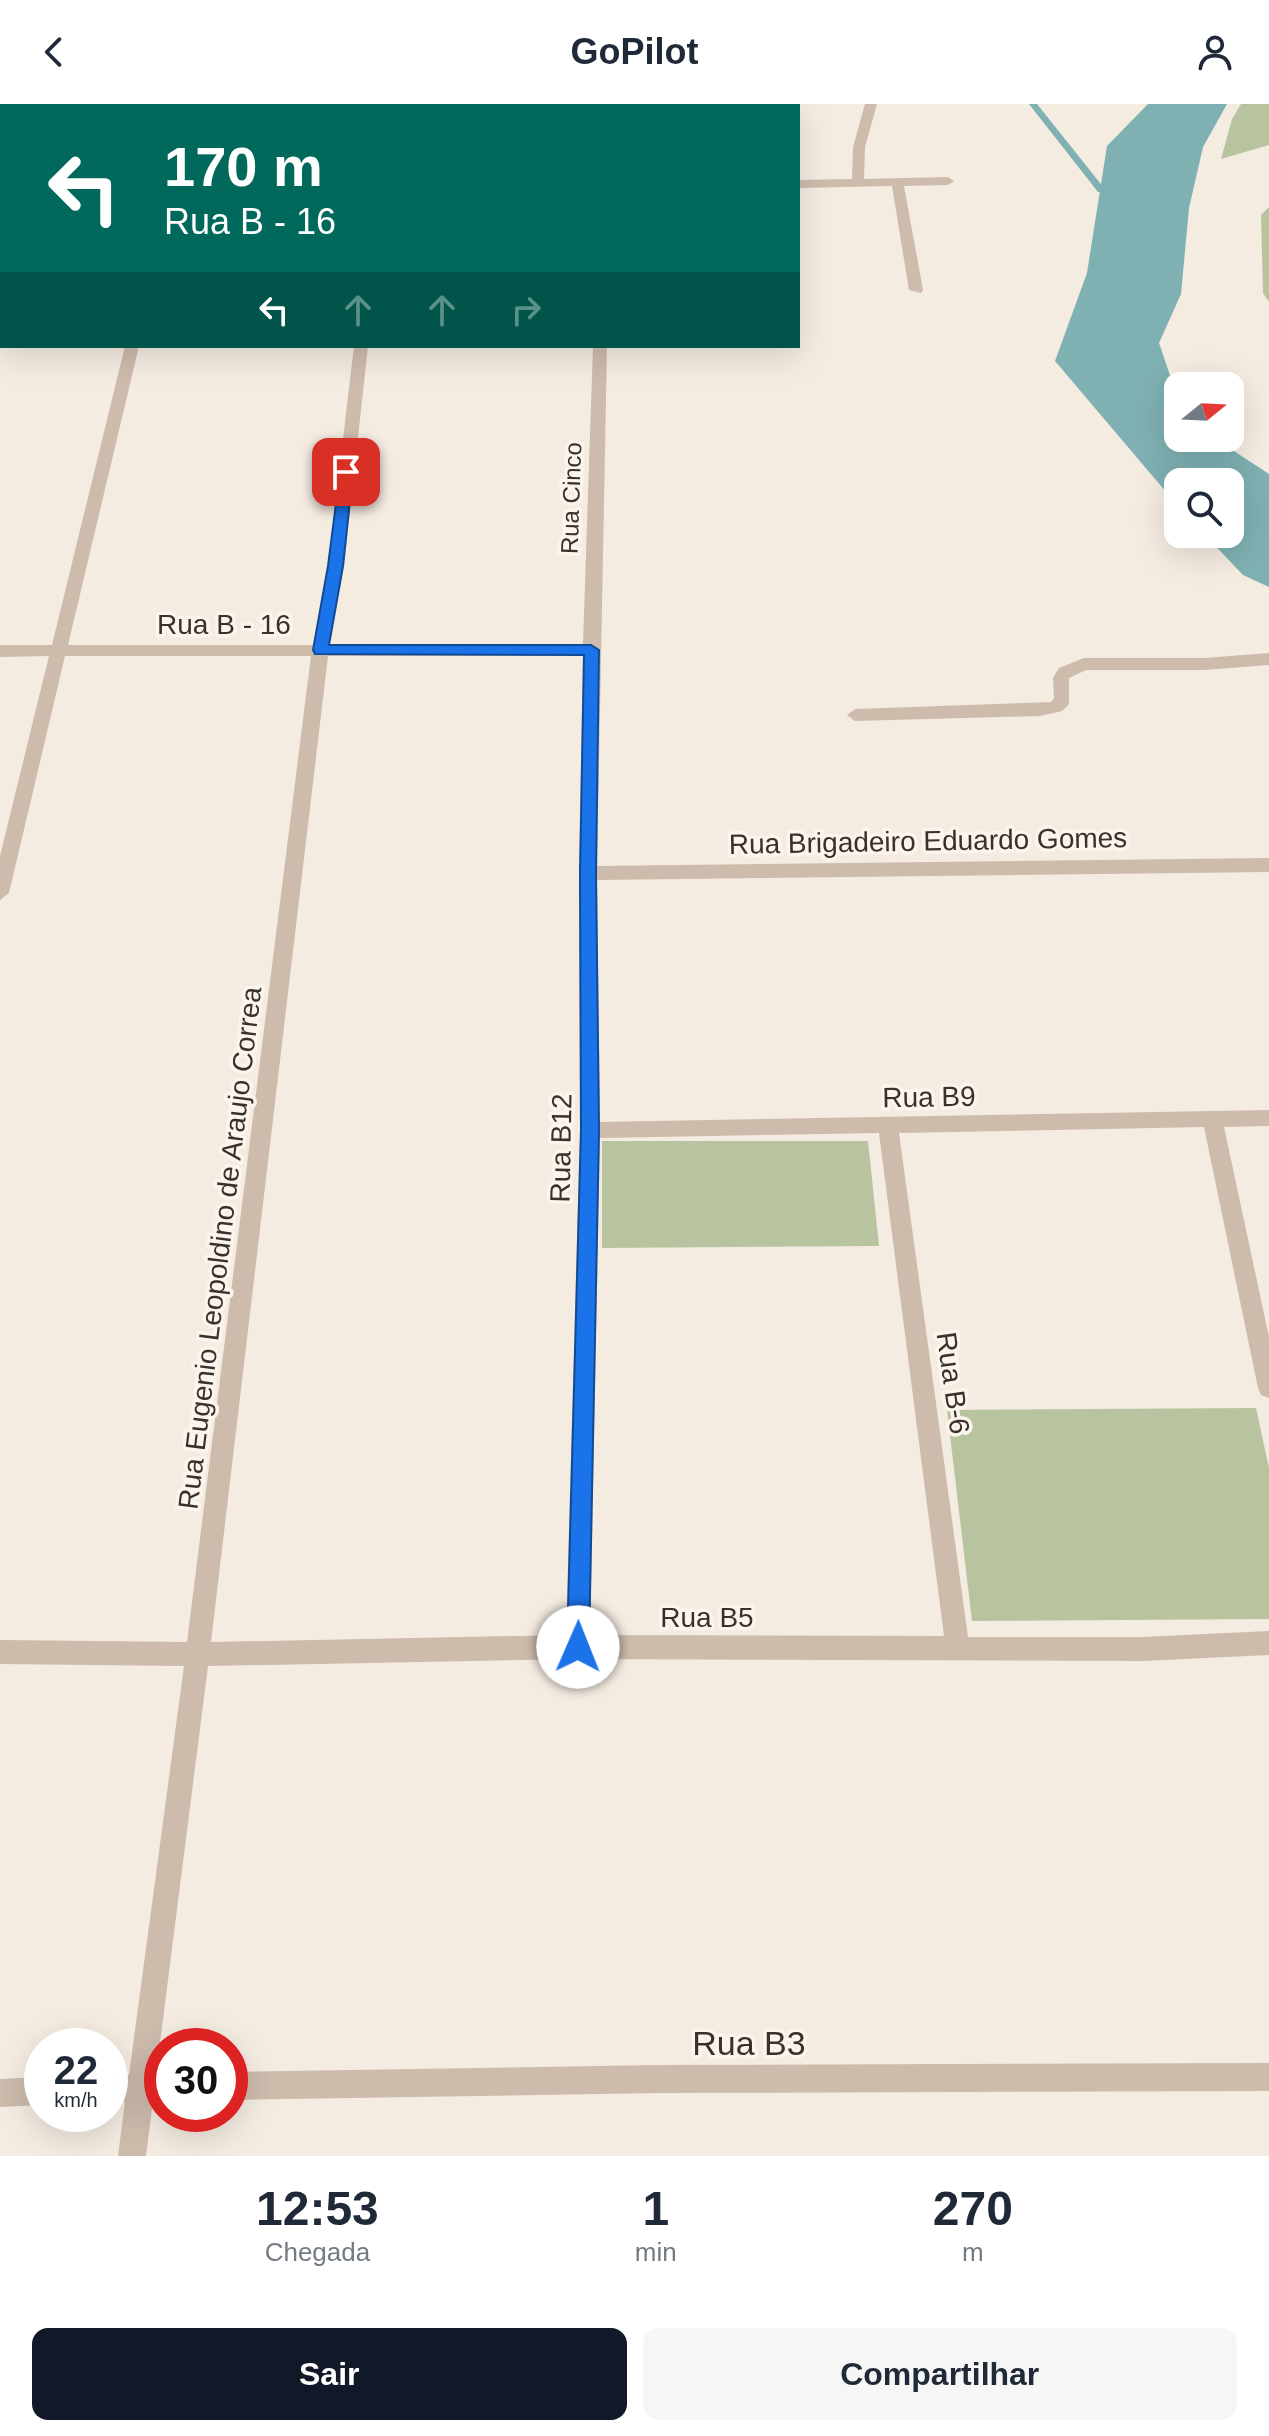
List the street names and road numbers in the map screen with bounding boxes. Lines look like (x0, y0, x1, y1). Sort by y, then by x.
street label: Rua Cinco (556, 442, 586, 554)
street label: Rua B - 16 (157, 609, 291, 640)
street label: Rua Brigadeiro Eduardo Gomes (729, 822, 1127, 860)
street label: Rua Eugenio Leopoldino de Araujo Correa (173, 985, 267, 1511)
street label: Rua B9 (882, 1081, 976, 1113)
street label: Rua B12 (545, 1093, 577, 1203)
street label: Rua B-6 (931, 1330, 975, 1436)
street label: Rua B5 (660, 1602, 754, 1633)
street label: Rua B3 (692, 2024, 806, 2062)

